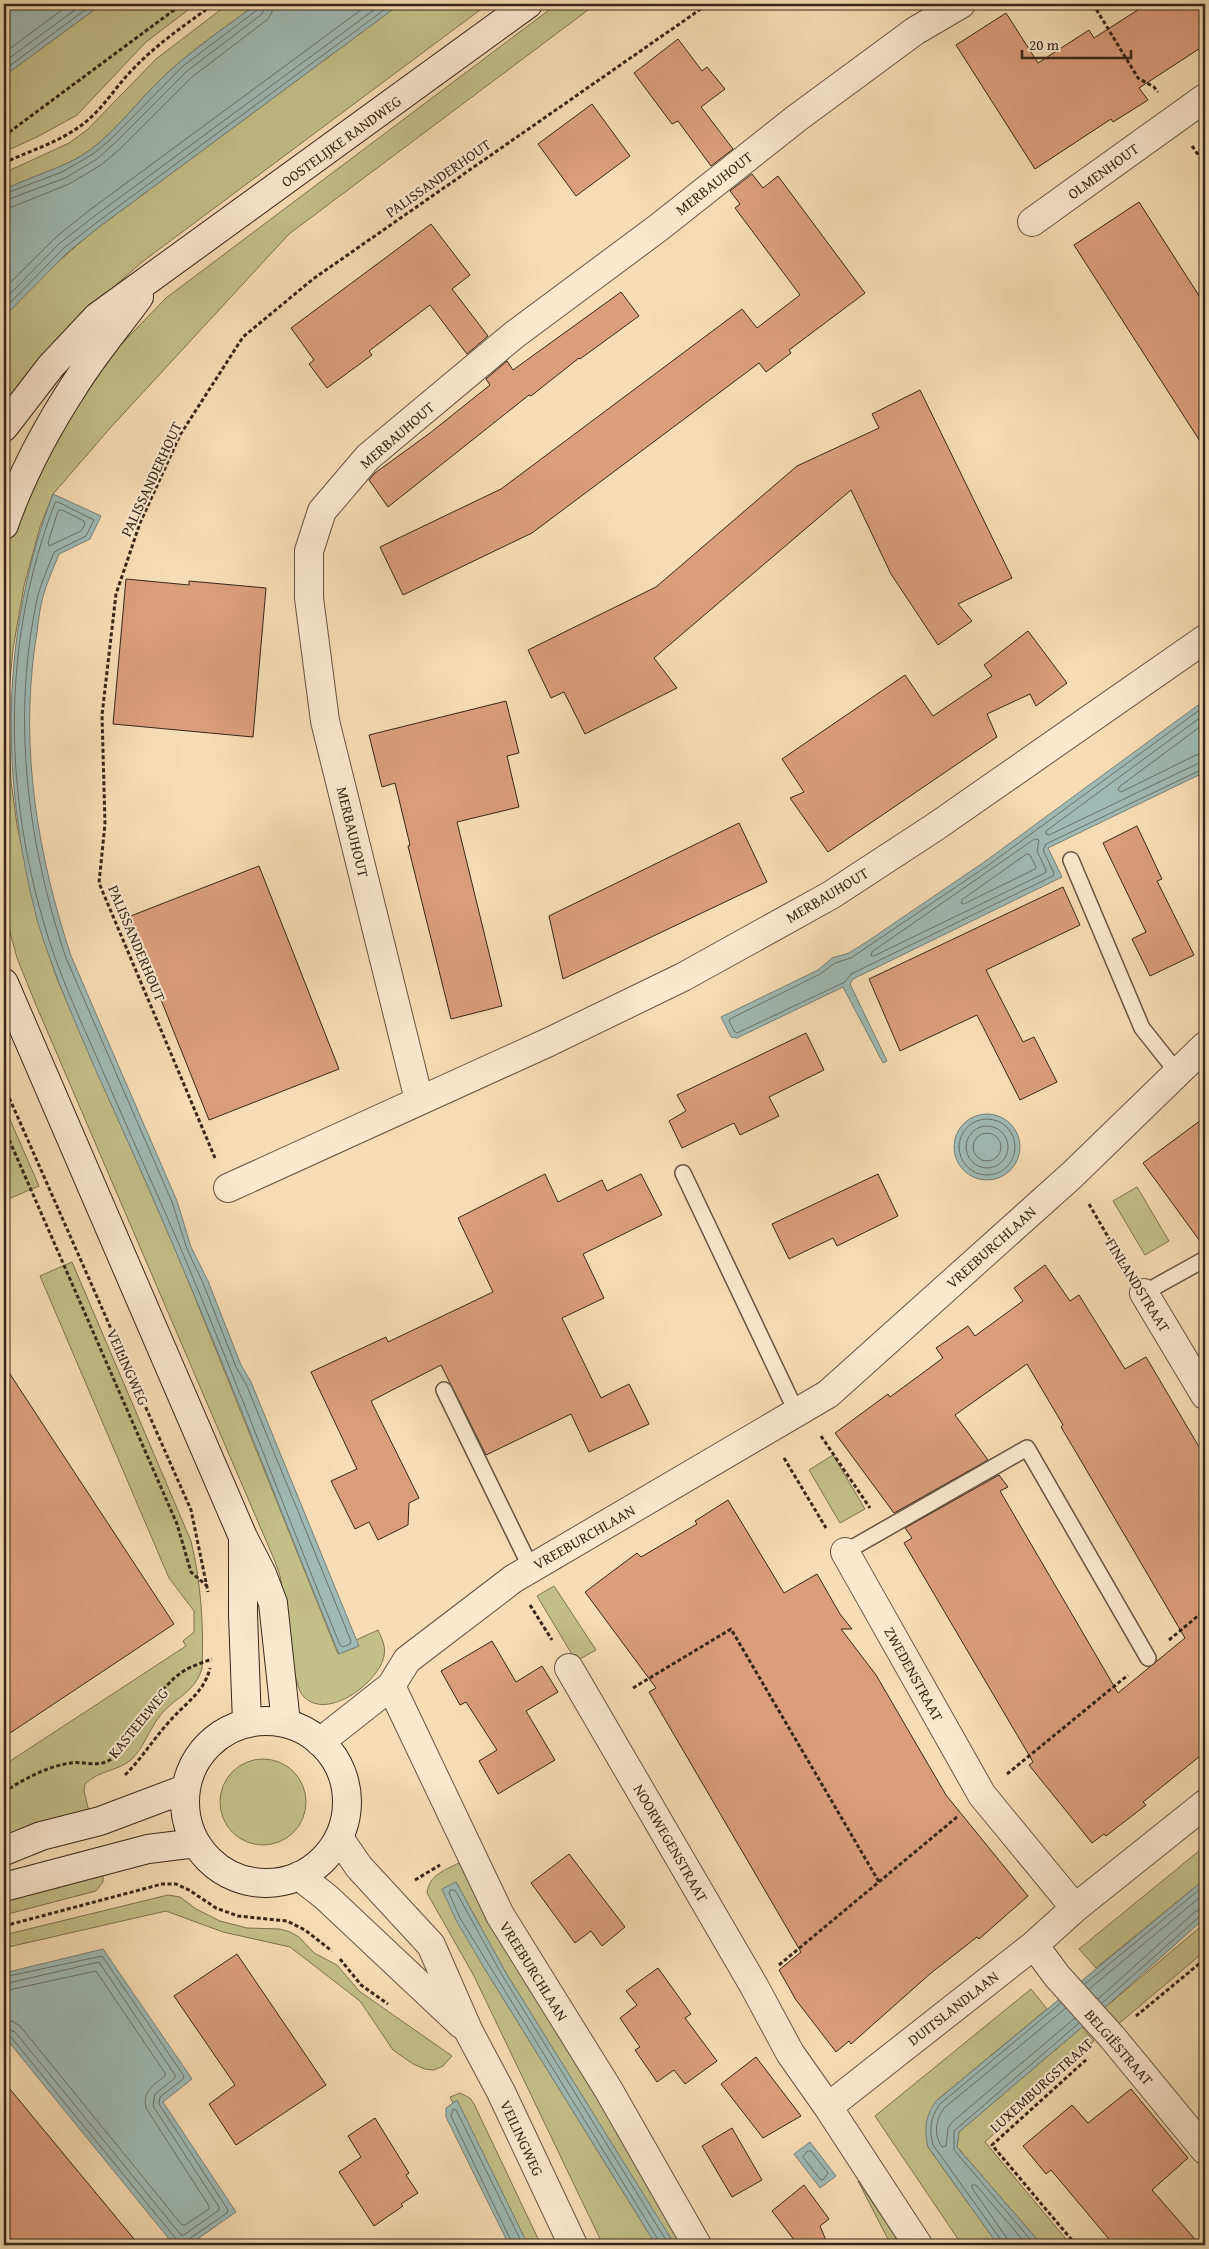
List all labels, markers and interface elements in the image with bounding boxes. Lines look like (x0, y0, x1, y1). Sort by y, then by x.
scale bar (1022, 28, 1130, 60)
text: 20 m (1029, 34, 1060, 55)
street label: OOSTELIJKE RANDWEG (277, 90, 405, 192)
street label: PALISSANDERHOUT (381, 133, 495, 222)
street label: OLMENHOUT (1063, 138, 1143, 204)
street label: MERBAUHOUT (671, 146, 757, 220)
street label: MERBAUHOUT (355, 396, 439, 473)
street label: PALISSANDERHOUT (115, 418, 187, 540)
street label: MERBAUHOUT (332, 784, 375, 880)
street label: MERBAUHOUT (782, 862, 873, 928)
street label: PALISSANDERHOUT (103, 882, 171, 1005)
street label: VREEBURCHLAAN (942, 1201, 1041, 1293)
street label: FINLANDSTRAAT (1101, 1234, 1176, 1337)
street label: VEILINGWEG (102, 1325, 154, 1409)
street label: VREEBURCHLAAN (529, 1499, 639, 1575)
street label: ZWEDENSTRAAT (879, 1623, 949, 1726)
street label: KASTEELWEG (103, 1683, 173, 1763)
street label: NOORWEGENSTRAAT (629, 1780, 714, 1906)
street label: VREEBURCHLAAN (495, 1917, 573, 2025)
street label: DUITSLANDLAAN (903, 1966, 1003, 2050)
street label: BELGIËSTRAAT (1080, 2004, 1158, 2090)
street label: LUXEMBURGSTRAAT (985, 2032, 1098, 2137)
street label: VEILINGWEG (495, 2097, 549, 2180)

